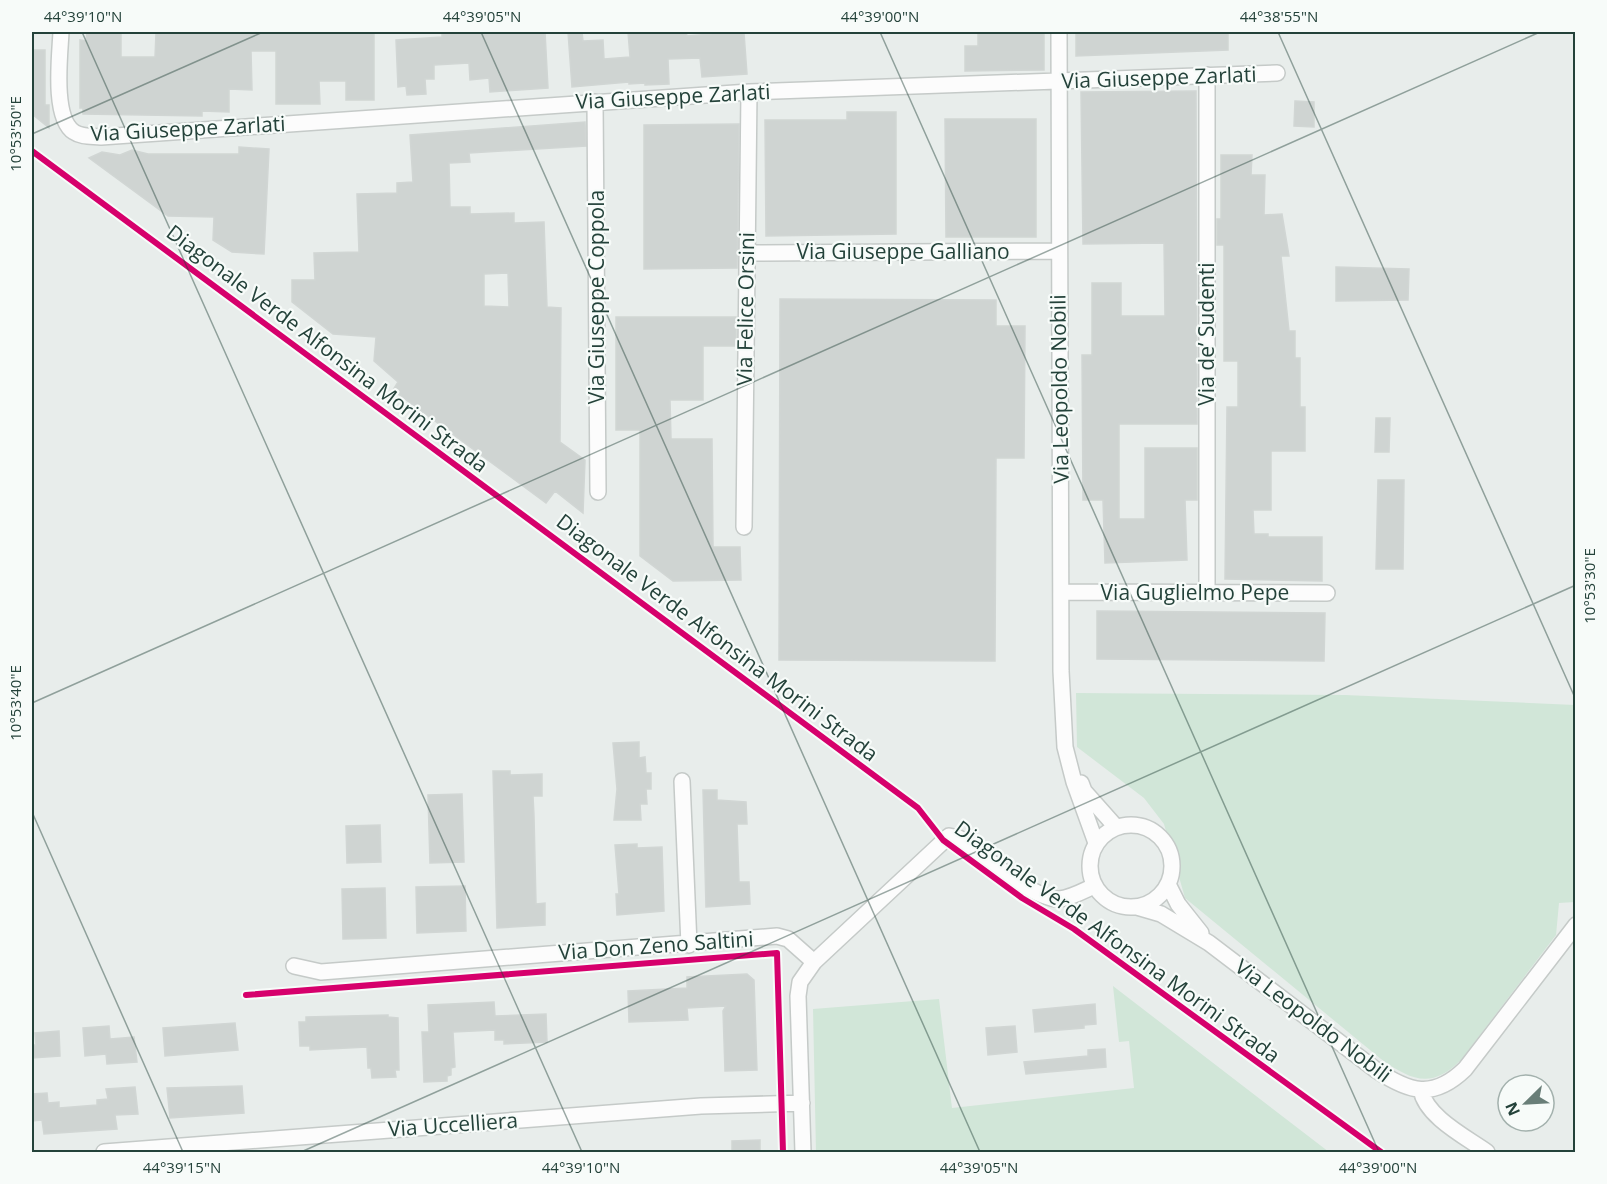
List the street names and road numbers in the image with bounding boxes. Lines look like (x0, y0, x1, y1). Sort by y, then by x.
street label: Via Giuseppe Zarlati (1061, 60, 1257, 94)
street label: Via Giuseppe Zarlati (575, 77, 771, 115)
street label: Via Giuseppe Zarlati (90, 109, 286, 147)
street label: Via Giuseppe Coppola (582, 190, 610, 404)
street label: Diagonale Verde Alfonsina Morini Strada (161, 218, 494, 478)
street label: Via Felice Orsini (730, 232, 760, 386)
street label: Via Giuseppe Galliano (796, 237, 1010, 265)
street label: Via de’ Sudenti (1192, 262, 1220, 406)
street label: Via Leopoldo Nobili (1043, 294, 1075, 484)
street label: Diagonale Verde Alfonsina Morini Strada (551, 507, 884, 767)
street label: Via Guglielmo Pepe (1101, 578, 1289, 606)
street label: Diagonale Verde Alfonsina Morini Strada (949, 814, 1286, 1069)
street label: Via Don Zeno Saltini (557, 924, 754, 966)
street label: Via Leopoldo Nobili (1230, 952, 1398, 1088)
street label: Via Uccelliera (387, 1105, 519, 1143)

